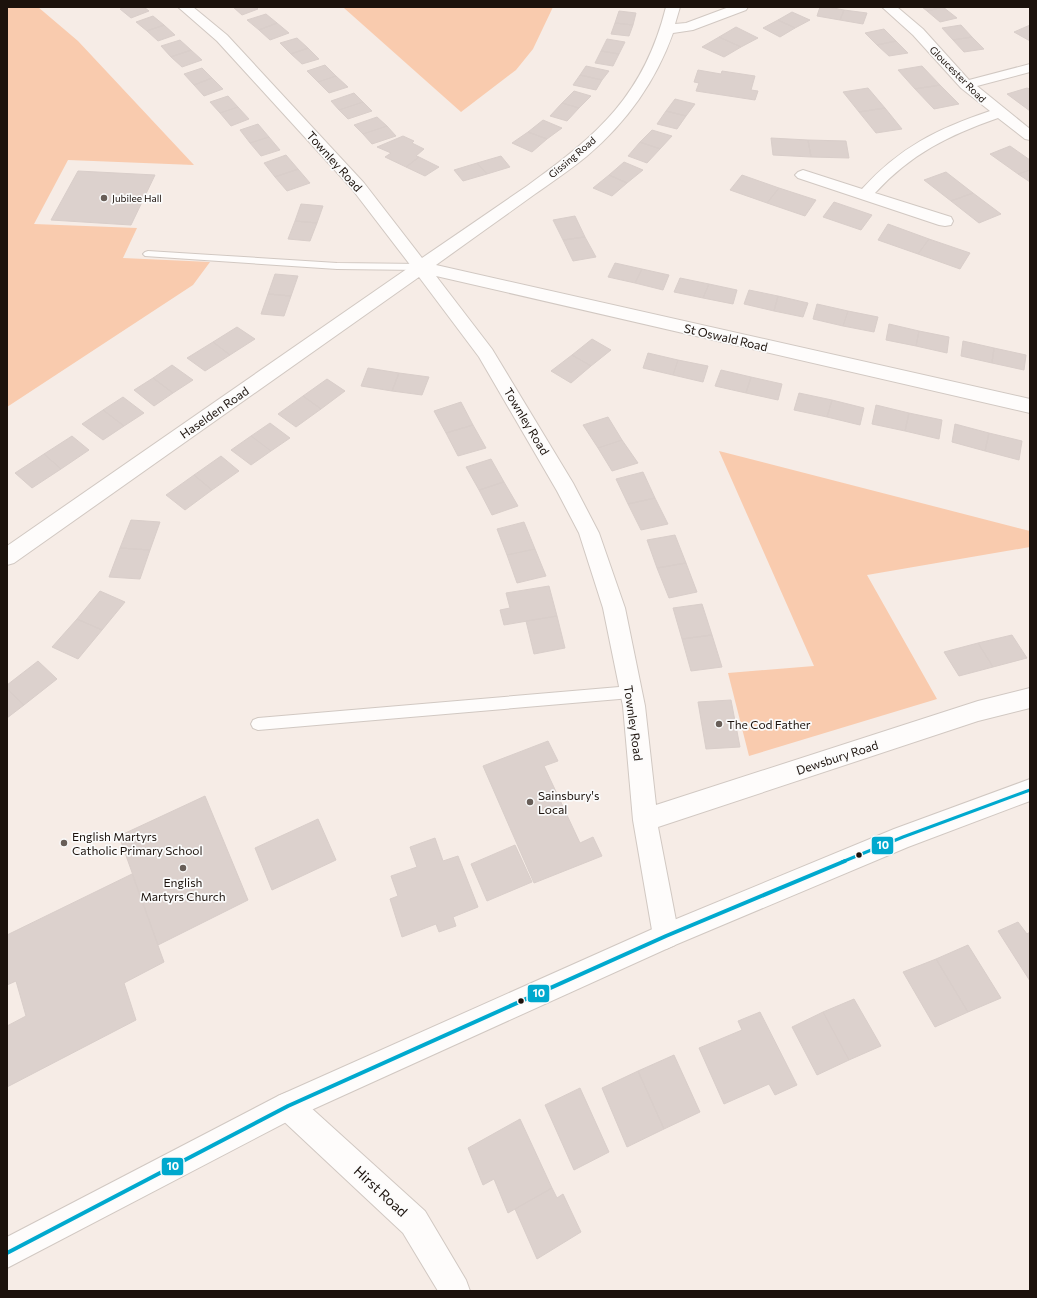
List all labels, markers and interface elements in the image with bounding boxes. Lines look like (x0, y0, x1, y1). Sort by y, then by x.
street label: Gloucester Road (927, 43, 989, 105)
street label: Townley Road (304, 128, 366, 194)
street label: Gissing Road (546, 134, 598, 180)
place label: Jubilee Hall (112, 192, 162, 204)
marker: Jubilee Hall (99, 193, 109, 203)
street label: St Oswald Road (683, 321, 769, 353)
street label: Haselden Road (177, 383, 251, 441)
street label: Townley Road (501, 385, 553, 457)
street label: Townley Road (622, 684, 646, 762)
place label: The Cod Father (727, 717, 811, 731)
marker: The Cod Father (714, 719, 724, 729)
street label: Dewsbury Road (794, 737, 880, 777)
place label: Sainsbury's Local (538, 788, 599, 816)
marker: Sainsbury's Local (525, 797, 535, 807)
place label: English Martyrs Catholic Primary School (72, 829, 203, 857)
line badge: 10 (871, 836, 894, 855)
marker: English Martyrs Catholic Primary School (59, 838, 69, 848)
text: 10 (877, 838, 889, 851)
unlabelled marker (854, 850, 864, 860)
marker: English Martyrs Church (178, 863, 188, 873)
place label: English Martyrs Church (140, 875, 226, 903)
line badge: 10 (527, 984, 550, 1003)
text: 10 (533, 986, 545, 999)
unlabelled marker (516, 996, 526, 1006)
line badge: 10 (161, 1157, 184, 1176)
text: 10 (167, 1159, 179, 1172)
street label: Hirst Road (351, 1162, 411, 1220)

